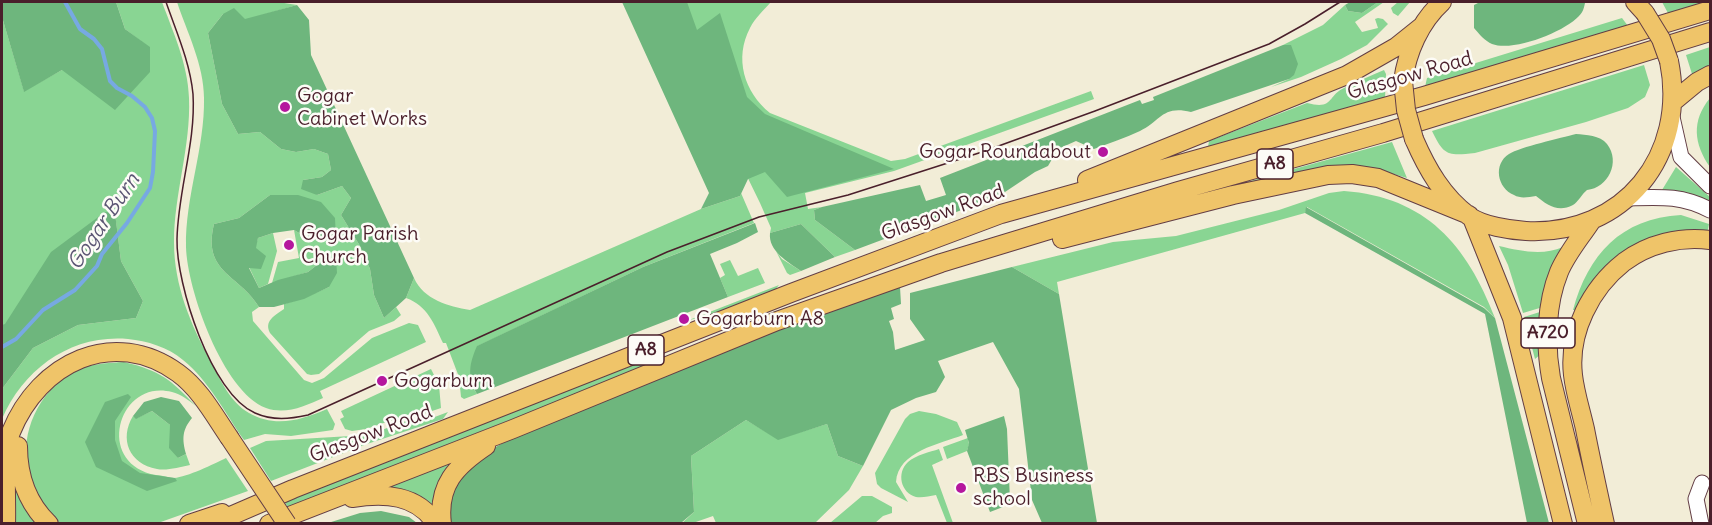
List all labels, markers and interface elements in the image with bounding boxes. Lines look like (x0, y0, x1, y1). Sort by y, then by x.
street label: Glasgow Road (1345, 47, 1475, 105)
place label: Gogar Cabinet Works (297, 84, 427, 131)
marker: Gogar Cabinet Works (278, 100, 292, 114)
place label: Gogar Roundabout (919, 140, 1091, 164)
marker: Gogar Roundabout (1096, 145, 1110, 159)
road number: A8 (1257, 149, 1293, 179)
water label: Gogar Burn (63, 169, 145, 275)
street label: Glasgow Road (878, 180, 1008, 246)
place label: Gogar Parish Church (301, 222, 418, 269)
marker: Gogar Parish Church (282, 238, 296, 252)
place label: Gogarburn A8 (696, 307, 824, 331)
marker: Gogarburn A8 (677, 312, 691, 326)
road number: A720 (1521, 318, 1575, 348)
road number: A8 (628, 335, 664, 365)
place label: Gogarburn (394, 369, 493, 393)
marker: Gogarburn (375, 374, 389, 388)
street label: Glasgow Road (306, 400, 436, 468)
place label: RBS Business school (973, 464, 1094, 511)
marker: RBS Business school (954, 481, 968, 495)

